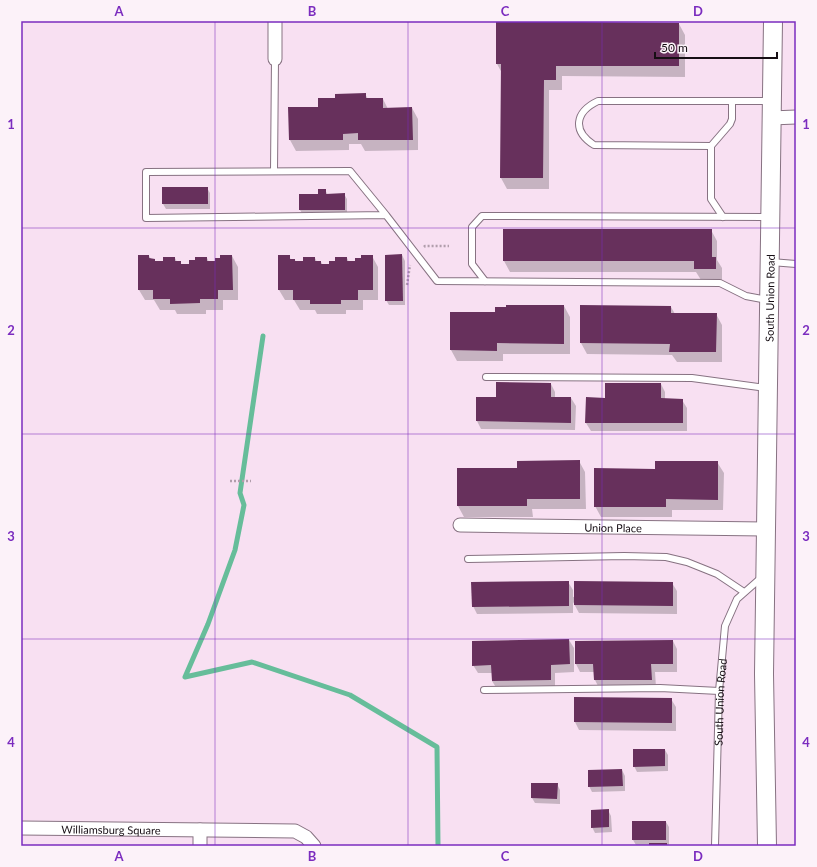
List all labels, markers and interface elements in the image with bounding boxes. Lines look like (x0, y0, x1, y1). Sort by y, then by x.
text: A (113, 3, 124, 19)
text: B (308, 3, 317, 19)
text: C (501, 3, 510, 19)
text: D (693, 3, 703, 19)
scale bar (655, 34, 777, 60)
text: 50 m (661, 40, 688, 55)
text: 1 (7, 116, 15, 132)
text: 1 (802, 116, 810, 132)
street label: South Union Road (762, 254, 776, 342)
text: 2 (7, 322, 15, 338)
text: 2 (802, 322, 810, 338)
street label: Union Place (584, 520, 642, 534)
text: 3 (7, 528, 15, 544)
text: 3 (802, 528, 810, 544)
street label: South Union Road (711, 658, 728, 746)
text: 4 (7, 734, 15, 750)
text: 4 (802, 734, 810, 750)
street label: Williamsburg Square (61, 822, 161, 836)
text: A (113, 848, 124, 864)
text: B (308, 848, 317, 864)
text: C (501, 848, 510, 864)
text: D (693, 848, 703, 864)

